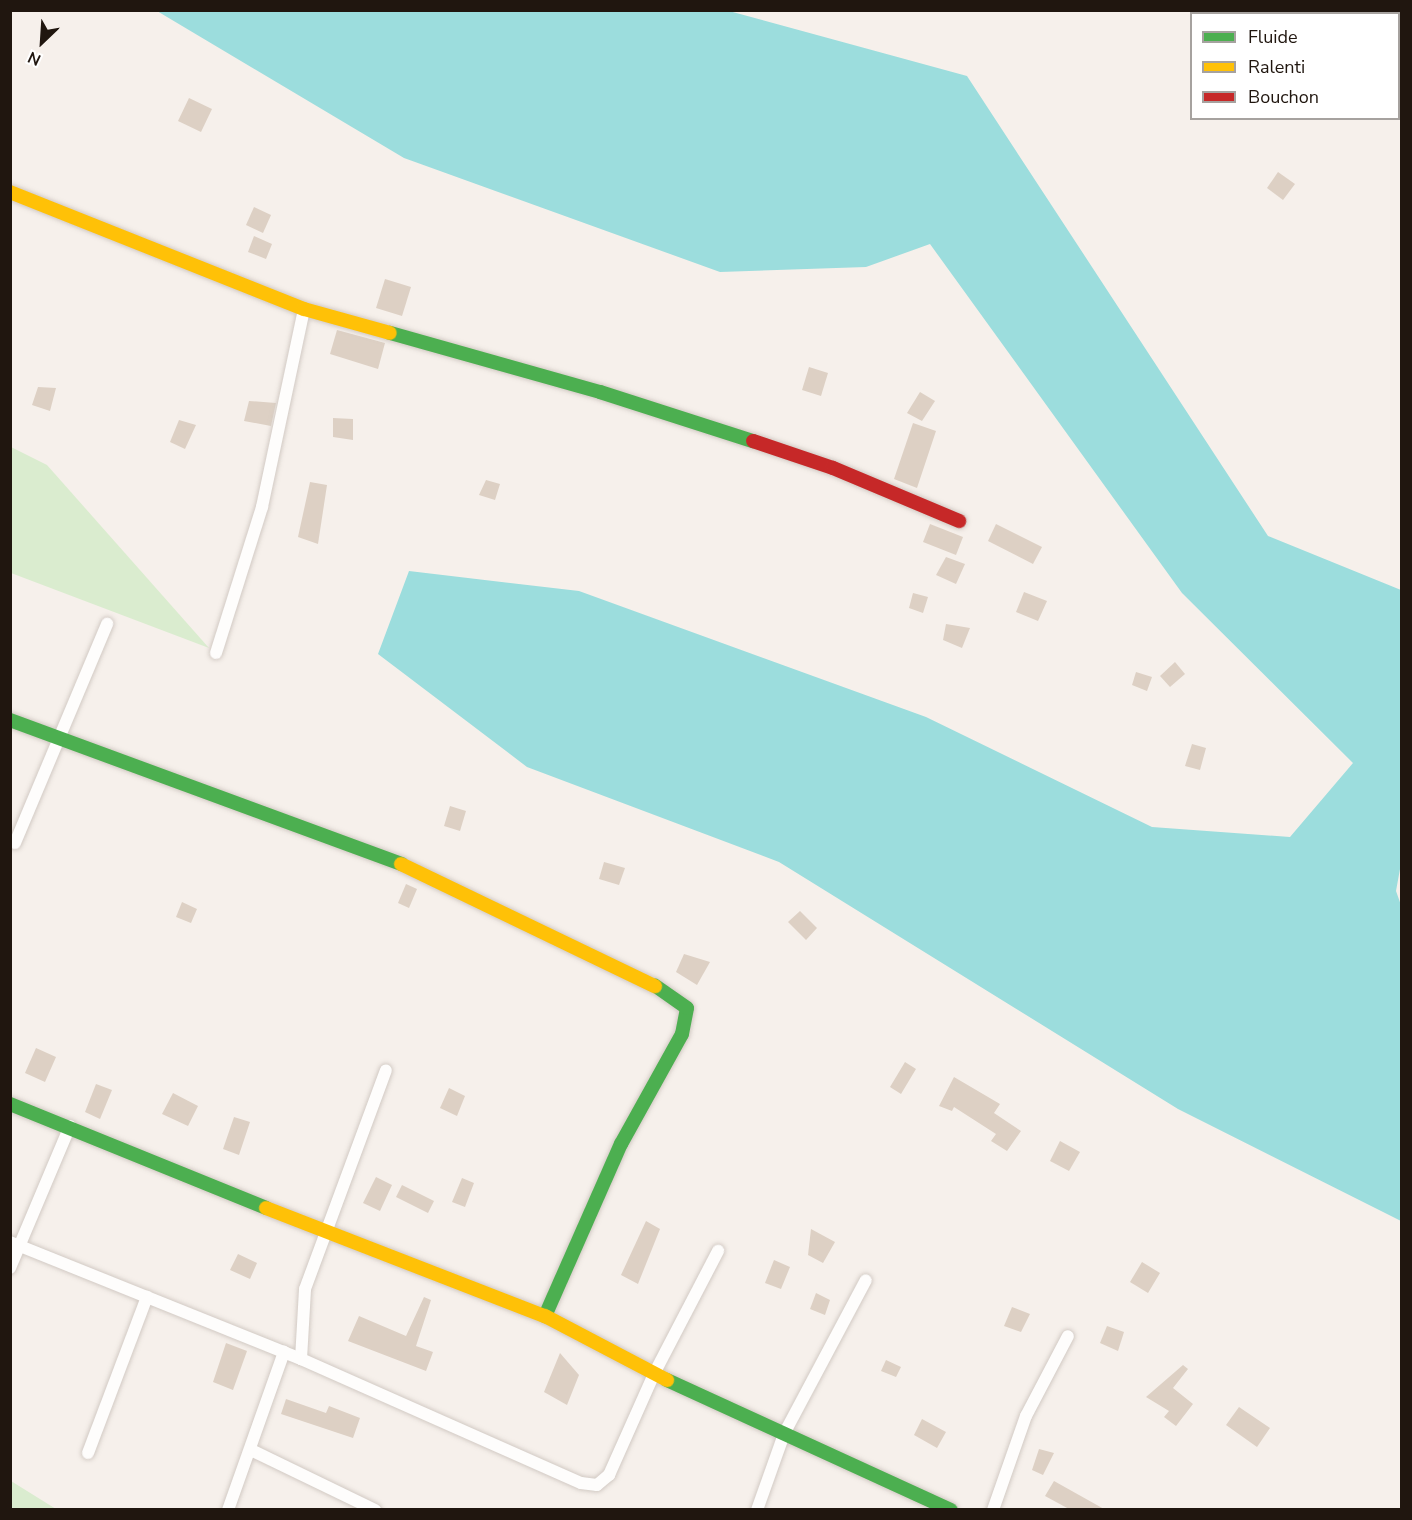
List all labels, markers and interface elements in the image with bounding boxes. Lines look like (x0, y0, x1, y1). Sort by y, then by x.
north arrow (12, 12, 72, 72)
legend (1190, 12, 1400, 120)
text: Fluide (1248, 25, 1298, 49)
text: N (24, 46, 44, 71)
text: Ralenti (1248, 55, 1305, 79)
text: Bouchon (1248, 85, 1319, 109)

